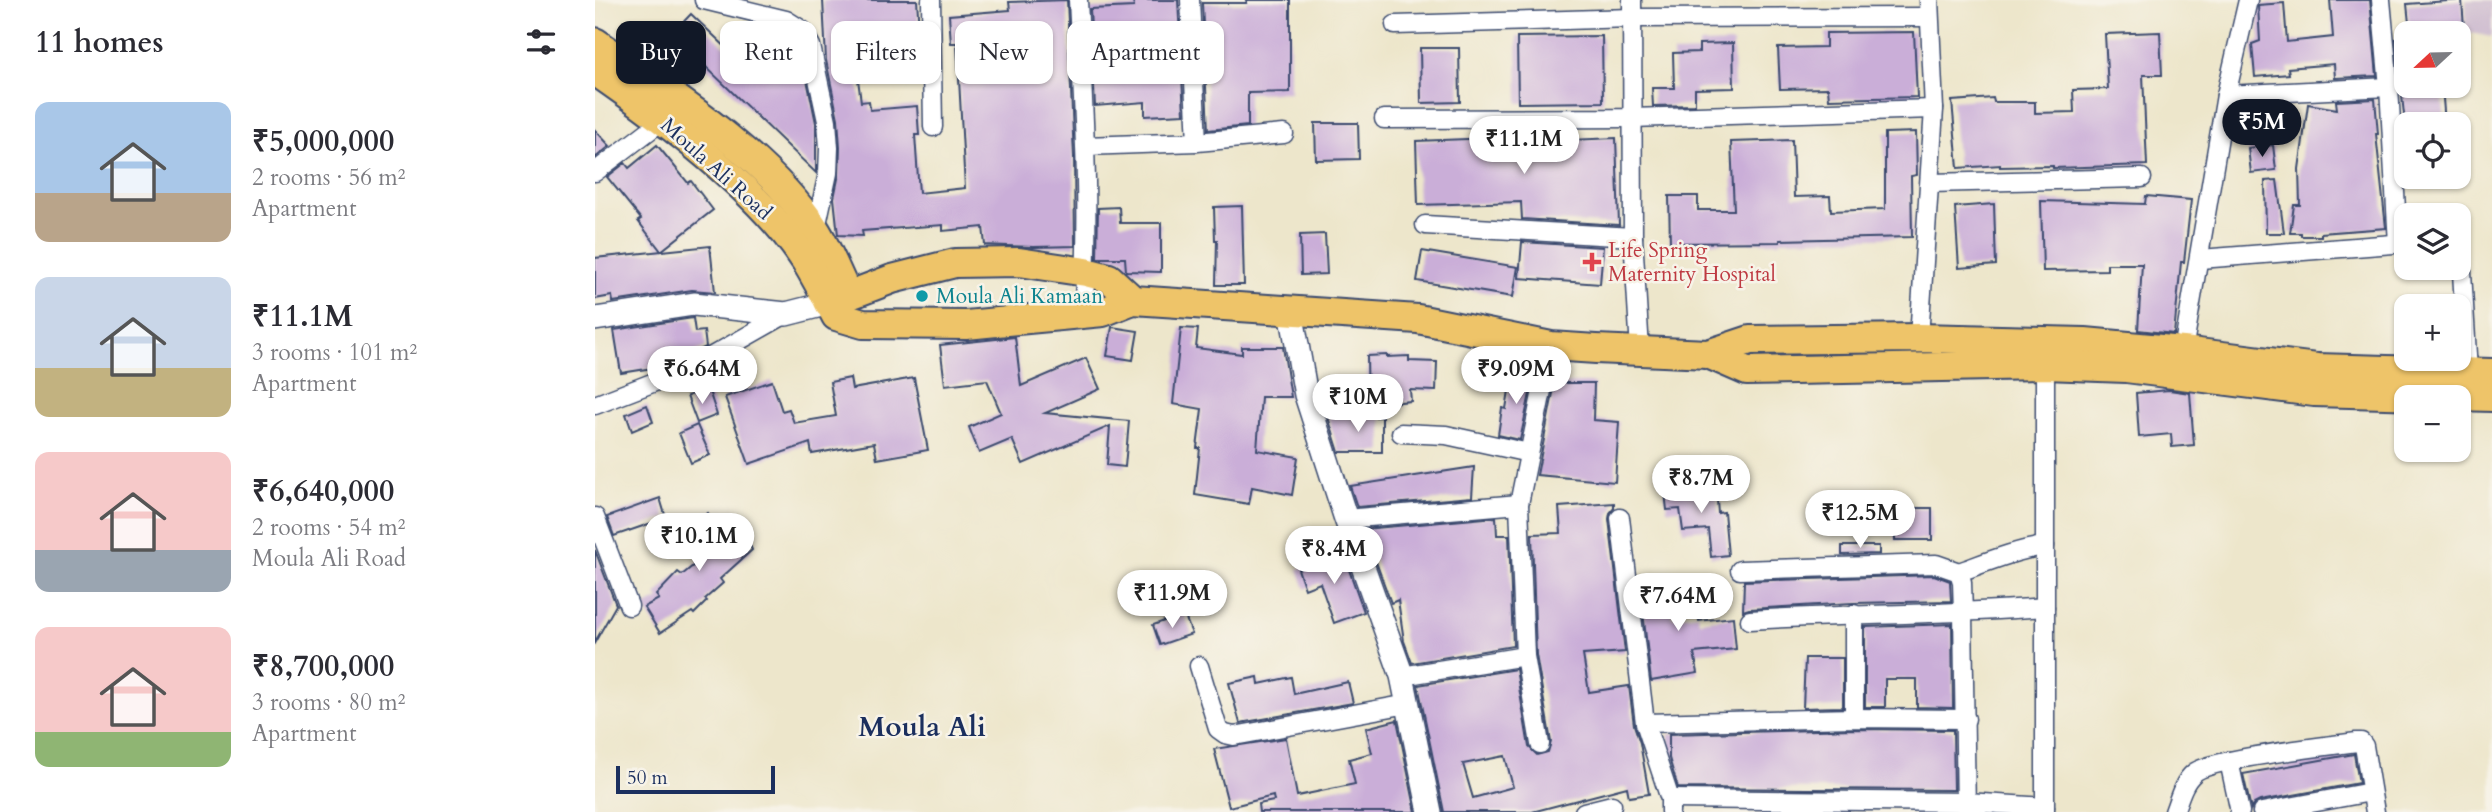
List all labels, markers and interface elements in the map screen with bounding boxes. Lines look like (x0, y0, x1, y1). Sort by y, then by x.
chip: Buy (616, 21, 706, 84)
chip: Rent (720, 21, 817, 84)
chip: Filters (831, 21, 941, 84)
chip: New (955, 21, 1053, 84)
chip: Apartment (1067, 21, 1224, 84)
north arrow (2394, 21, 2471, 98)
map controls (2394, 21, 2471, 462)
text: 11 homes (35, 22, 164, 63)
icon: filters (522, 23, 560, 61)
pin: ₹5M (2228, 100, 2296, 159)
text: ₹5M (2238, 106, 2286, 137)
street label: Moula Ali Road (654, 111, 778, 227)
button: locate (2394, 112, 2471, 189)
pin: ₹11.1M (1467, 116, 1581, 176)
text: ₹5,000,000 (252, 121, 394, 162)
text: ₹11.1M (1485, 123, 1563, 154)
icon: home (91, 130, 175, 214)
text: 2 rooms · 56 m² (252, 162, 405, 193)
text: Apartment (252, 193, 356, 224)
button: layers (2394, 203, 2471, 280)
place label: Life Spring Maternity Hospital (1608, 236, 1776, 289)
marker: Life Spring Maternity Hospital (1582, 252, 1602, 272)
place label: Moula Ali Kamaan (936, 282, 1103, 311)
marker: Moula Ali Kamaan (914, 288, 930, 304)
button: + (2394, 294, 2471, 371)
text: ₹11.1M (252, 296, 353, 337)
icon: home (91, 305, 175, 389)
text: 3 rooms · 101 m² (252, 337, 417, 368)
pin: ₹6.64M (645, 346, 759, 406)
pin: ₹9.09M (1459, 346, 1573, 406)
text: ₹6.64M (663, 353, 741, 384)
text: ₹9.09M (1477, 353, 1555, 384)
text: Apartment (252, 368, 356, 399)
pin: ₹10M (1317, 374, 1399, 434)
text: ₹10M (1328, 381, 1388, 412)
button: − (2394, 385, 2471, 462)
pin: ₹8.7M (1652, 456, 1750, 515)
text: ₹8.7M (1668, 462, 1734, 493)
text: ₹6,640,000 (252, 471, 394, 512)
icon: home (91, 480, 175, 564)
pin: ₹12.5M (1803, 490, 1917, 550)
text: ₹12.5M (1821, 497, 1899, 528)
text: 2 rooms · 54 m² (252, 512, 405, 543)
pin: ₹10.1M (642, 514, 756, 573)
text: ₹10.1M (660, 520, 738, 551)
pin: ₹8.4M (1285, 526, 1383, 586)
text: ₹8.4M (1301, 533, 1367, 564)
text: Moula Ali Road (252, 543, 406, 574)
pin: ₹11.9M (1115, 570, 1229, 630)
pin: ₹7.64M (1621, 574, 1735, 633)
text: ₹11.9M (1133, 577, 1211, 608)
text: ₹7.64M (1639, 580, 1717, 611)
text: ₹8,700,000 (252, 646, 394, 687)
icon: home (91, 655, 175, 739)
text: 3 rooms · 80 m² (252, 687, 405, 718)
district label: Moula Ali (858, 708, 986, 746)
text: Apartment (252, 718, 356, 749)
scale bar (616, 763, 775, 795)
text: 50 m (627, 765, 668, 791)

